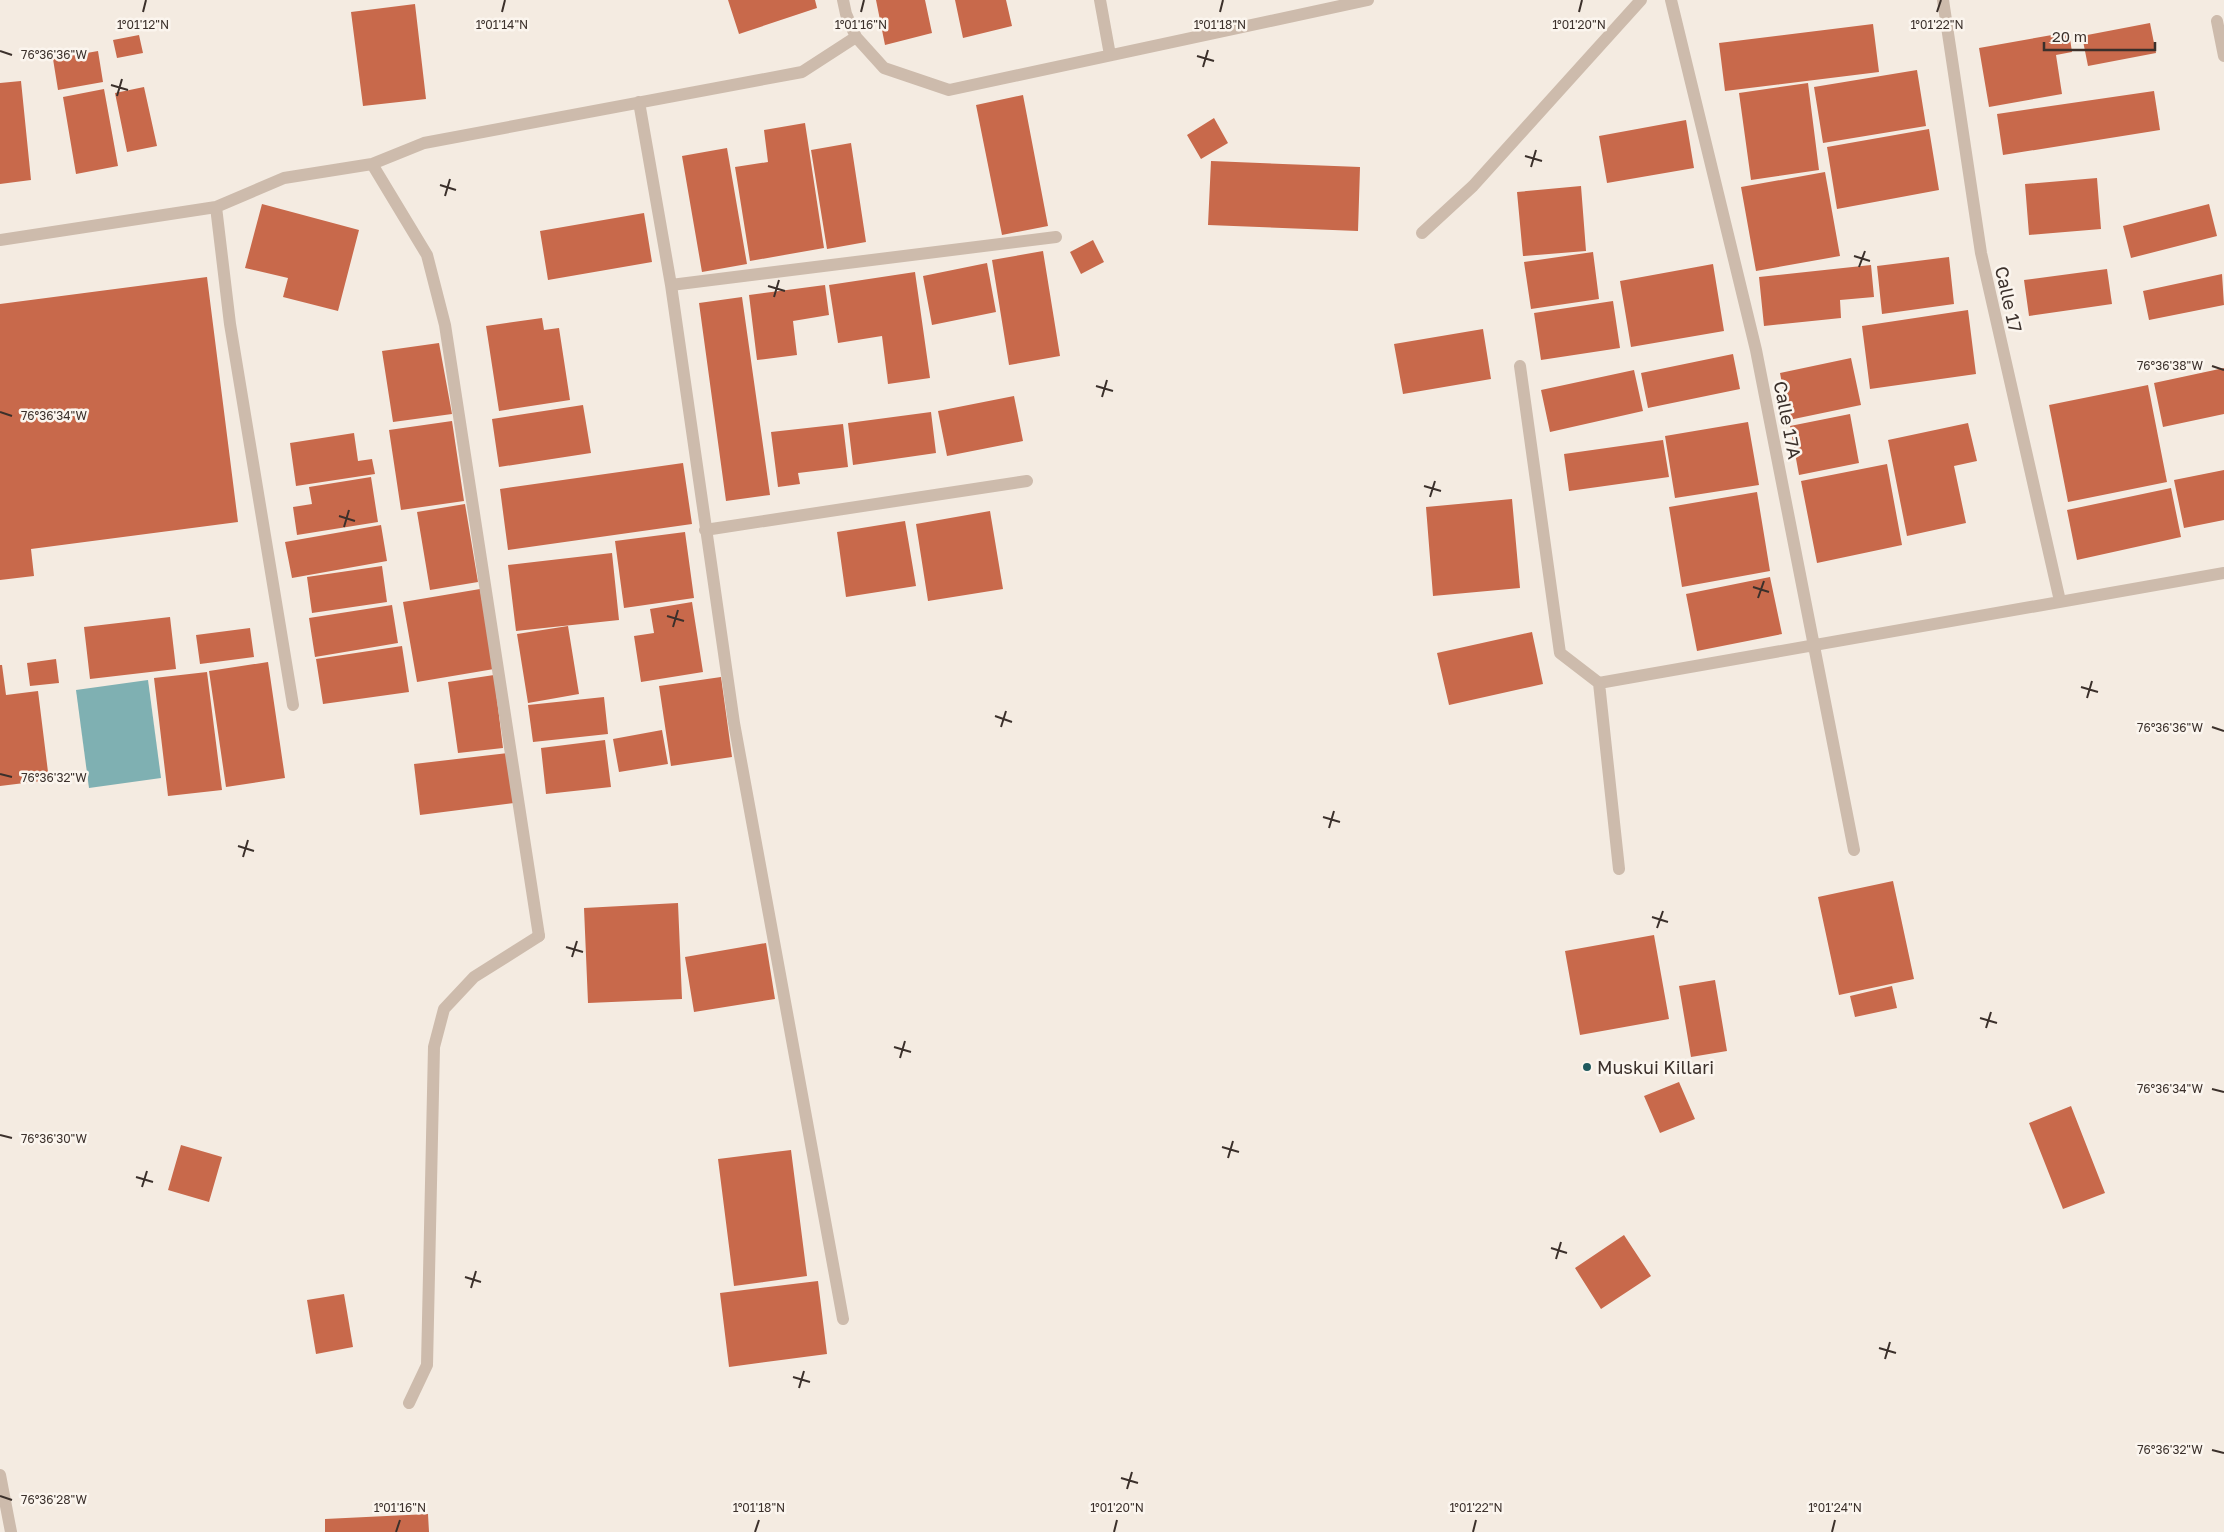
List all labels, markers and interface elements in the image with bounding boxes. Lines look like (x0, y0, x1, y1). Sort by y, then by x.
text: 1°01'12"N (117, 17, 169, 32)
text: 1°01'14"N (476, 17, 528, 32)
text: 1°01'16"N (835, 17, 887, 32)
text: 1°01'18"N (1194, 17, 1246, 32)
text: 1°01'20"N (1552, 17, 1606, 32)
text: 1°01'22"N (1910, 17, 1964, 32)
scale bar (2044, 20, 2155, 52)
text: 20 m (2052, 27, 2087, 45)
text: 76°36'36"W (21, 47, 87, 62)
street label: Calle 17 (1991, 264, 2027, 334)
text: 76°36'38"W (2137, 358, 2203, 373)
street label: Calle 17A (1770, 379, 1806, 461)
text: 76°36'34"W (21, 408, 87, 423)
text: 76°36'36"W (2137, 720, 2203, 735)
text: 76°36'32"W (21, 770, 87, 785)
place label: Muskui Killari (1597, 1056, 1714, 1078)
marker: Muskui Killari (1581, 1061, 1593, 1073)
text: 76°36'34"W (2137, 1081, 2203, 1096)
text: 76°36'30"W (21, 1131, 88, 1146)
text: 76°36'32"W (2137, 1442, 2203, 1457)
text: 76°36'28"W (21, 1492, 87, 1507)
text: 1°01'16"N (374, 1500, 426, 1515)
text: 1°01'18"N (733, 1500, 785, 1515)
text: 1°01'20"N (1090, 1500, 1144, 1515)
text: 1°01'22"N (1449, 1500, 1503, 1515)
text: 1°01'24"N (1808, 1500, 1862, 1515)

